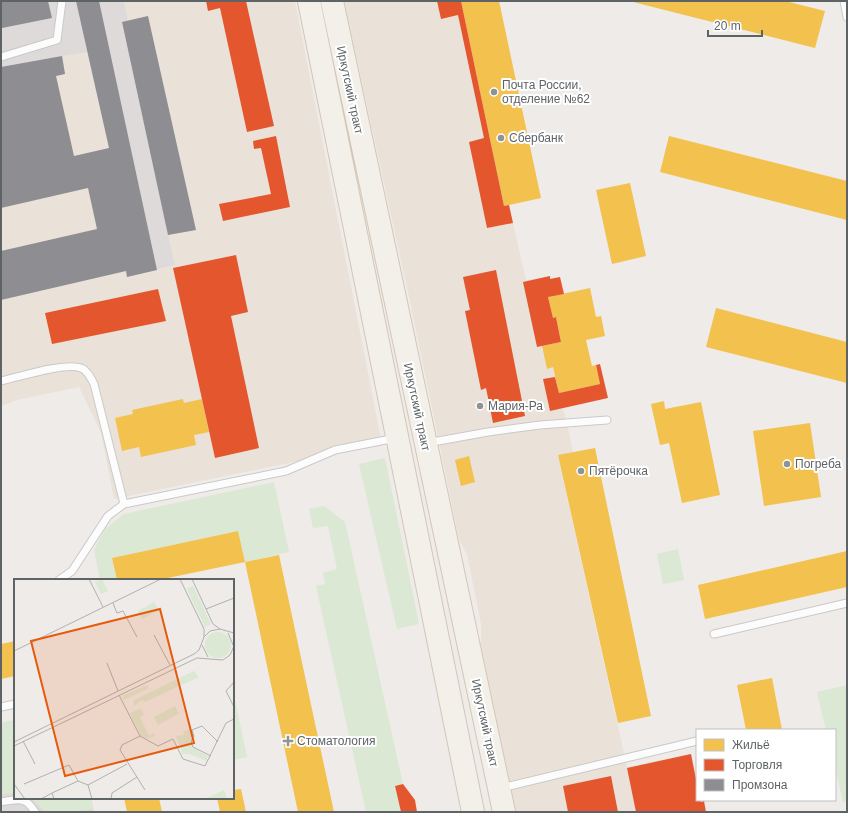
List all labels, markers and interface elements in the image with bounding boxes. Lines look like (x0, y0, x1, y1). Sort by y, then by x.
scale bar (708, 12, 762, 38)
text: 20 m (714, 19, 741, 33)
street label: Иркутский тракт (334, 45, 366, 136)
place label: Почта России, отделение №62 (502, 78, 590, 106)
marker: Почта России, отделение №62 (489, 87, 499, 97)
place label: Сбербанк (509, 131, 564, 145)
marker: Сбербанк (496, 133, 506, 143)
street label: Иркутский тракт (401, 362, 433, 453)
place label: Мария-Ра (488, 399, 543, 413)
marker: Мария-Ра (475, 401, 485, 411)
place label: Погреба (795, 457, 841, 471)
marker: Погреба (782, 459, 792, 469)
place label: Пятёрочка (589, 464, 648, 478)
marker: Пятёрочка (576, 466, 586, 476)
inset map (14, 579, 234, 799)
street label: Иркутский тракт (469, 678, 501, 769)
legend (696, 729, 836, 801)
place label: Стоматология (297, 734, 376, 748)
marker: Стоматология (282, 735, 294, 747)
text: Жильё (732, 738, 770, 752)
text: Торговля (732, 758, 782, 772)
text: Промзона (732, 778, 788, 792)

